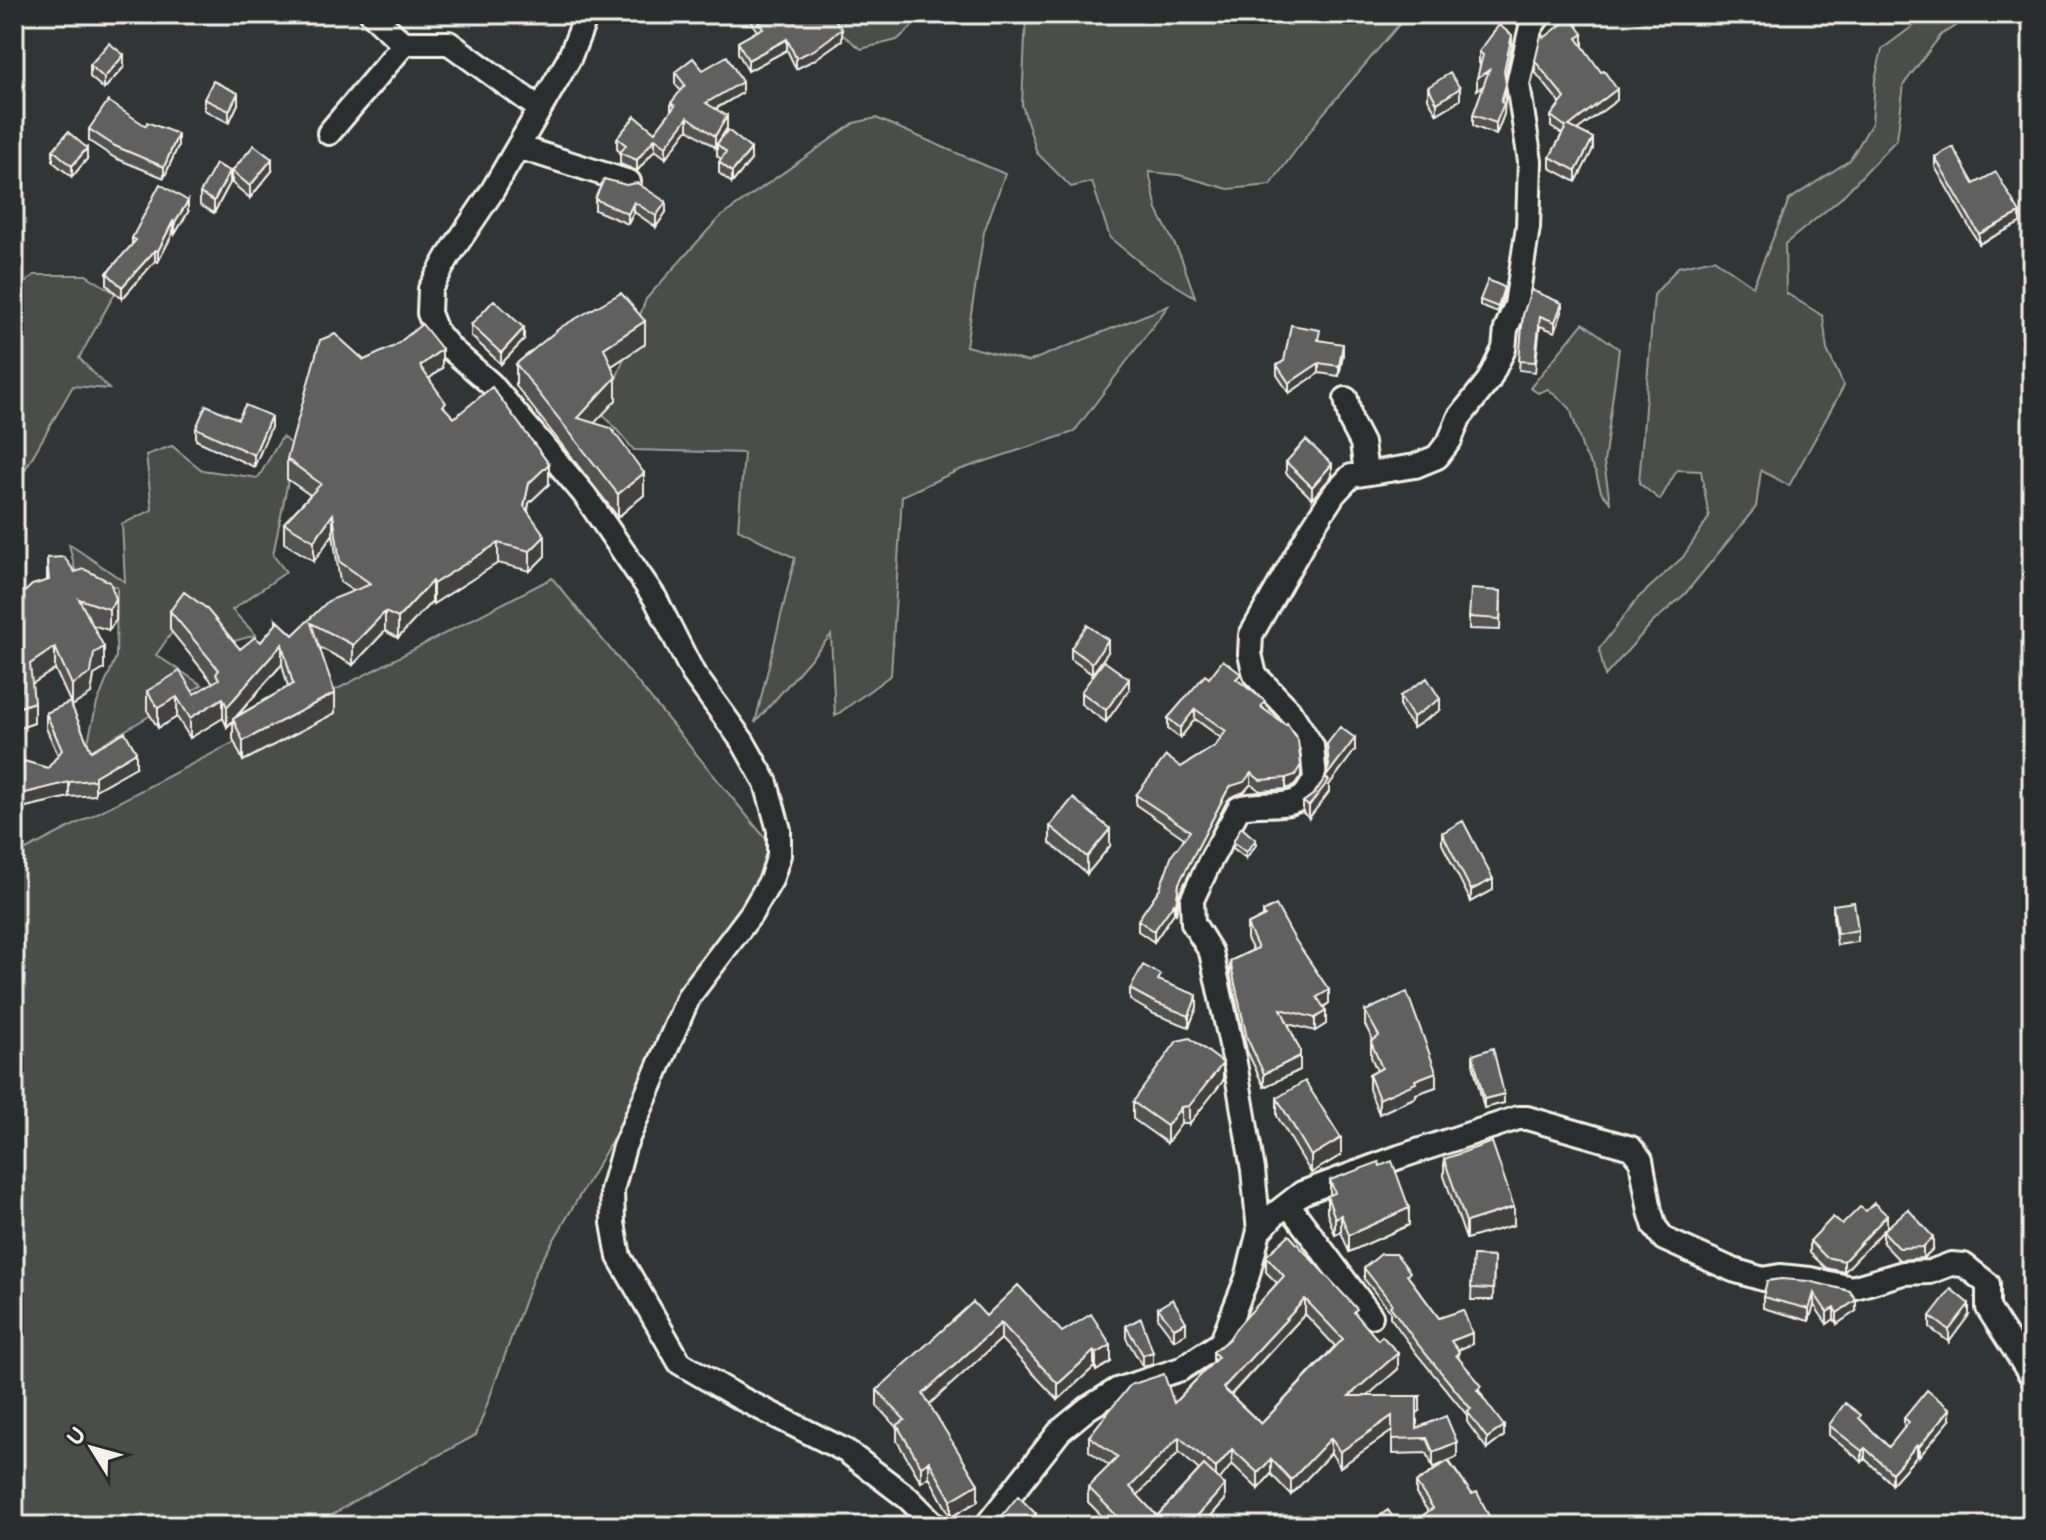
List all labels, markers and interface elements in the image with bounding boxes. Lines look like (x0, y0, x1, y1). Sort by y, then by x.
north arrow (52, 1408, 132, 1488)
text: U (62, 1422, 93, 1451)

